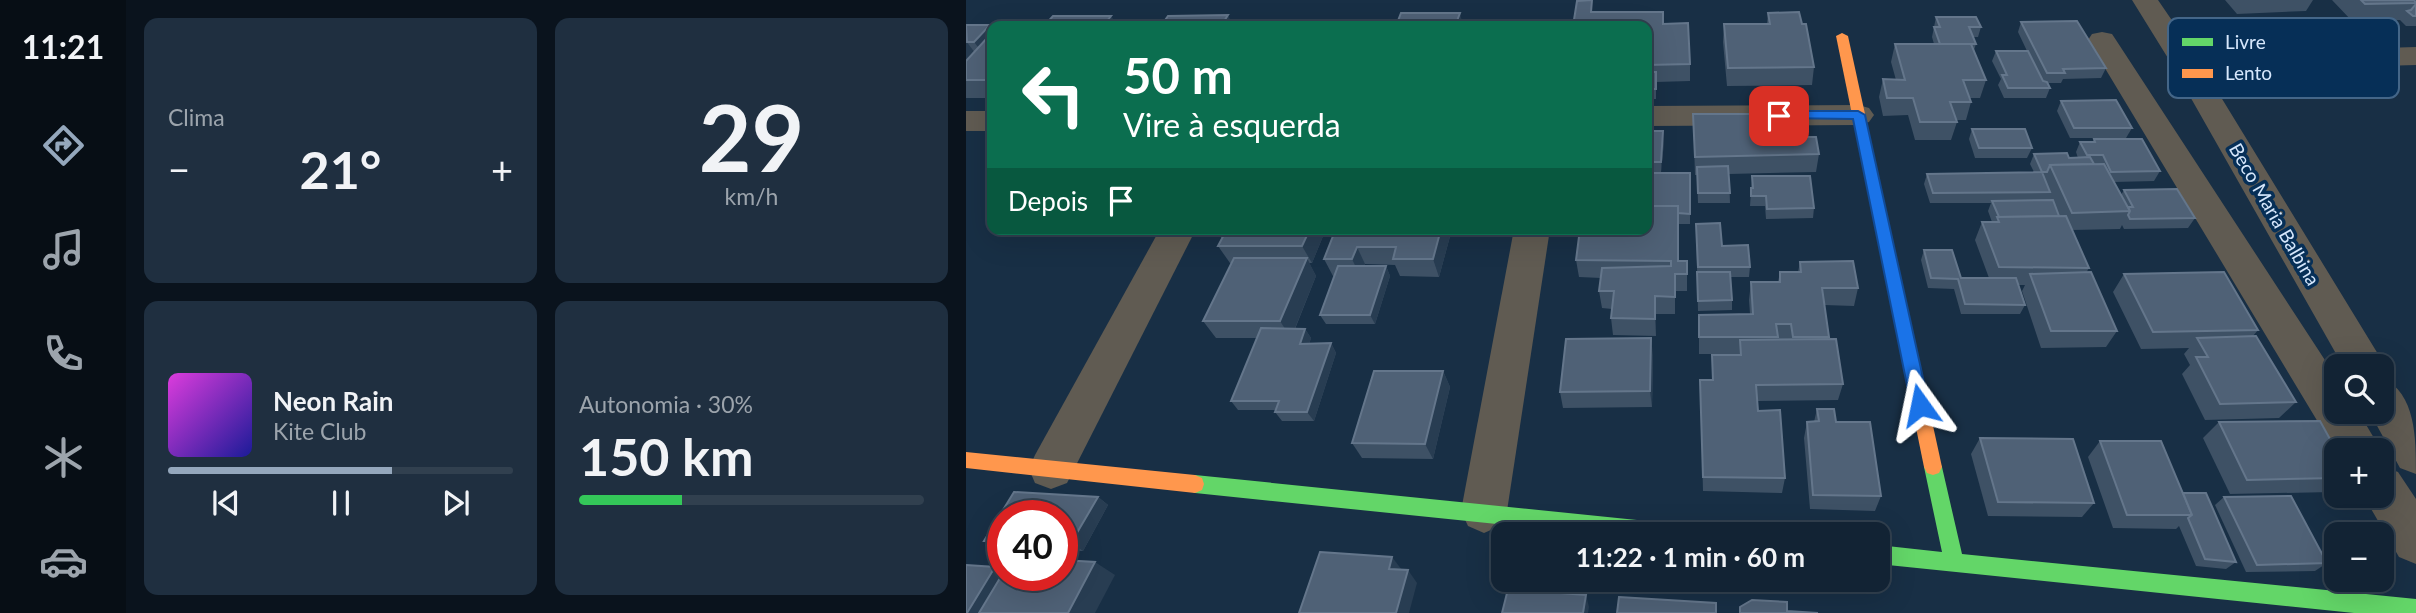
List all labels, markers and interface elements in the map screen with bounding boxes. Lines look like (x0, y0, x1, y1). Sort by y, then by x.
legend (2168, 18, 2399, 98)
text: 11:21 (22, 27, 104, 66)
text: Livre (2225, 30, 2266, 53)
text: 50 m (1123, 46, 1233, 104)
icon: left (1008, 49, 1099, 140)
text: Lento (2225, 61, 2272, 84)
text: 29 (699, 82, 804, 191)
pin (1749, 86, 1809, 146)
icon: arrive (1760, 97, 1798, 135)
text: Clima (168, 103, 225, 131)
text: Vire à esquerda (1123, 105, 1341, 144)
icon: directions (39, 121, 88, 170)
text: 21° (300, 138, 381, 200)
street label: Beco Maria Balbina (2225, 139, 2325, 289)
text: − (168, 146, 190, 192)
text: + (491, 146, 513, 192)
text: km/h (725, 182, 778, 210)
icon: arrive (1102, 182, 1140, 220)
text: Depois (1008, 185, 1088, 217)
icon: music (39, 225, 88, 274)
icon: phone (39, 329, 88, 378)
map controls (2324, 354, 2394, 592)
button: search (2324, 354, 2394, 424)
position arrow (1883, 368, 1957, 442)
text: Neon Rain (273, 385, 393, 417)
text: Autonomia · 30% (579, 390, 753, 418)
text: Kite Club (273, 417, 366, 445)
text: 150 km (579, 425, 753, 487)
icon: climate (39, 433, 88, 482)
button: + (2324, 438, 2394, 508)
icon: previous (207, 484, 245, 522)
icon: pause (322, 484, 360, 522)
icon: next (437, 484, 475, 522)
speed limit sign: 40 (987, 500, 1078, 591)
button: − (2324, 522, 2394, 592)
icon: car (39, 537, 88, 586)
text: 11:22 · 1 min · 60 m (1576, 541, 1805, 573)

